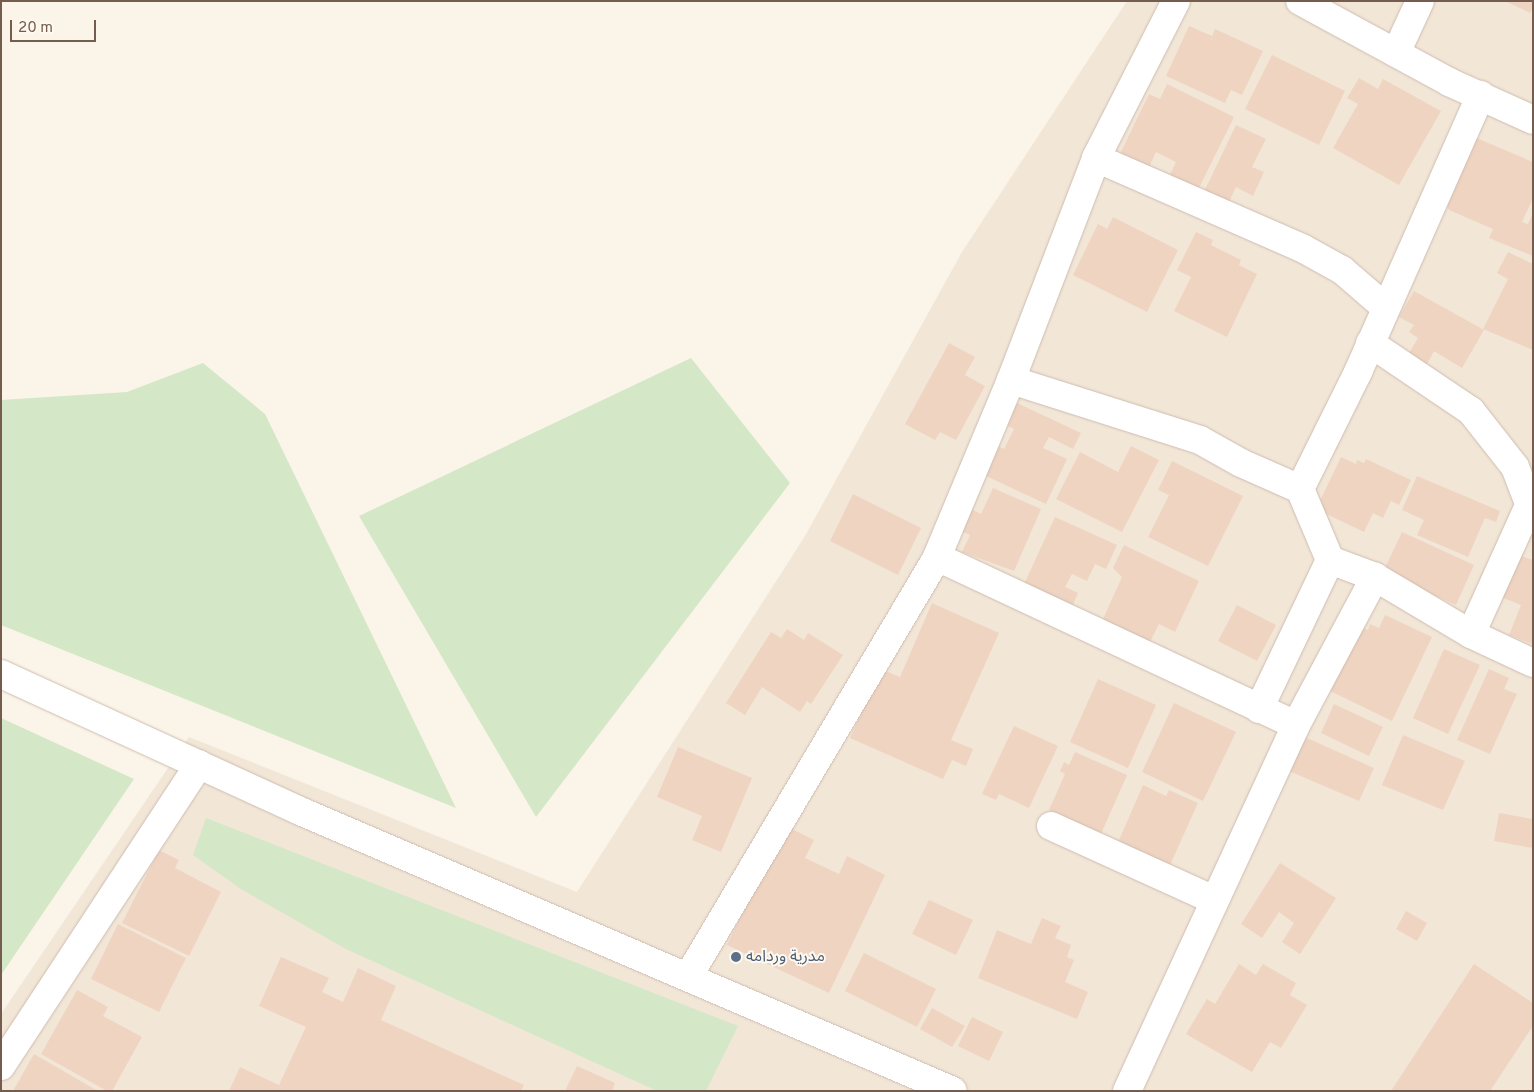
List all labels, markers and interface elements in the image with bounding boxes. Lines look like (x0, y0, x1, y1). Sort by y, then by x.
scale bar (12, 10, 99, 42)
text: 20 m (18, 19, 53, 38)
place label: مدرية وردامه (746, 947, 825, 967)
marker: مدرية وردامه (730, 951, 742, 963)

